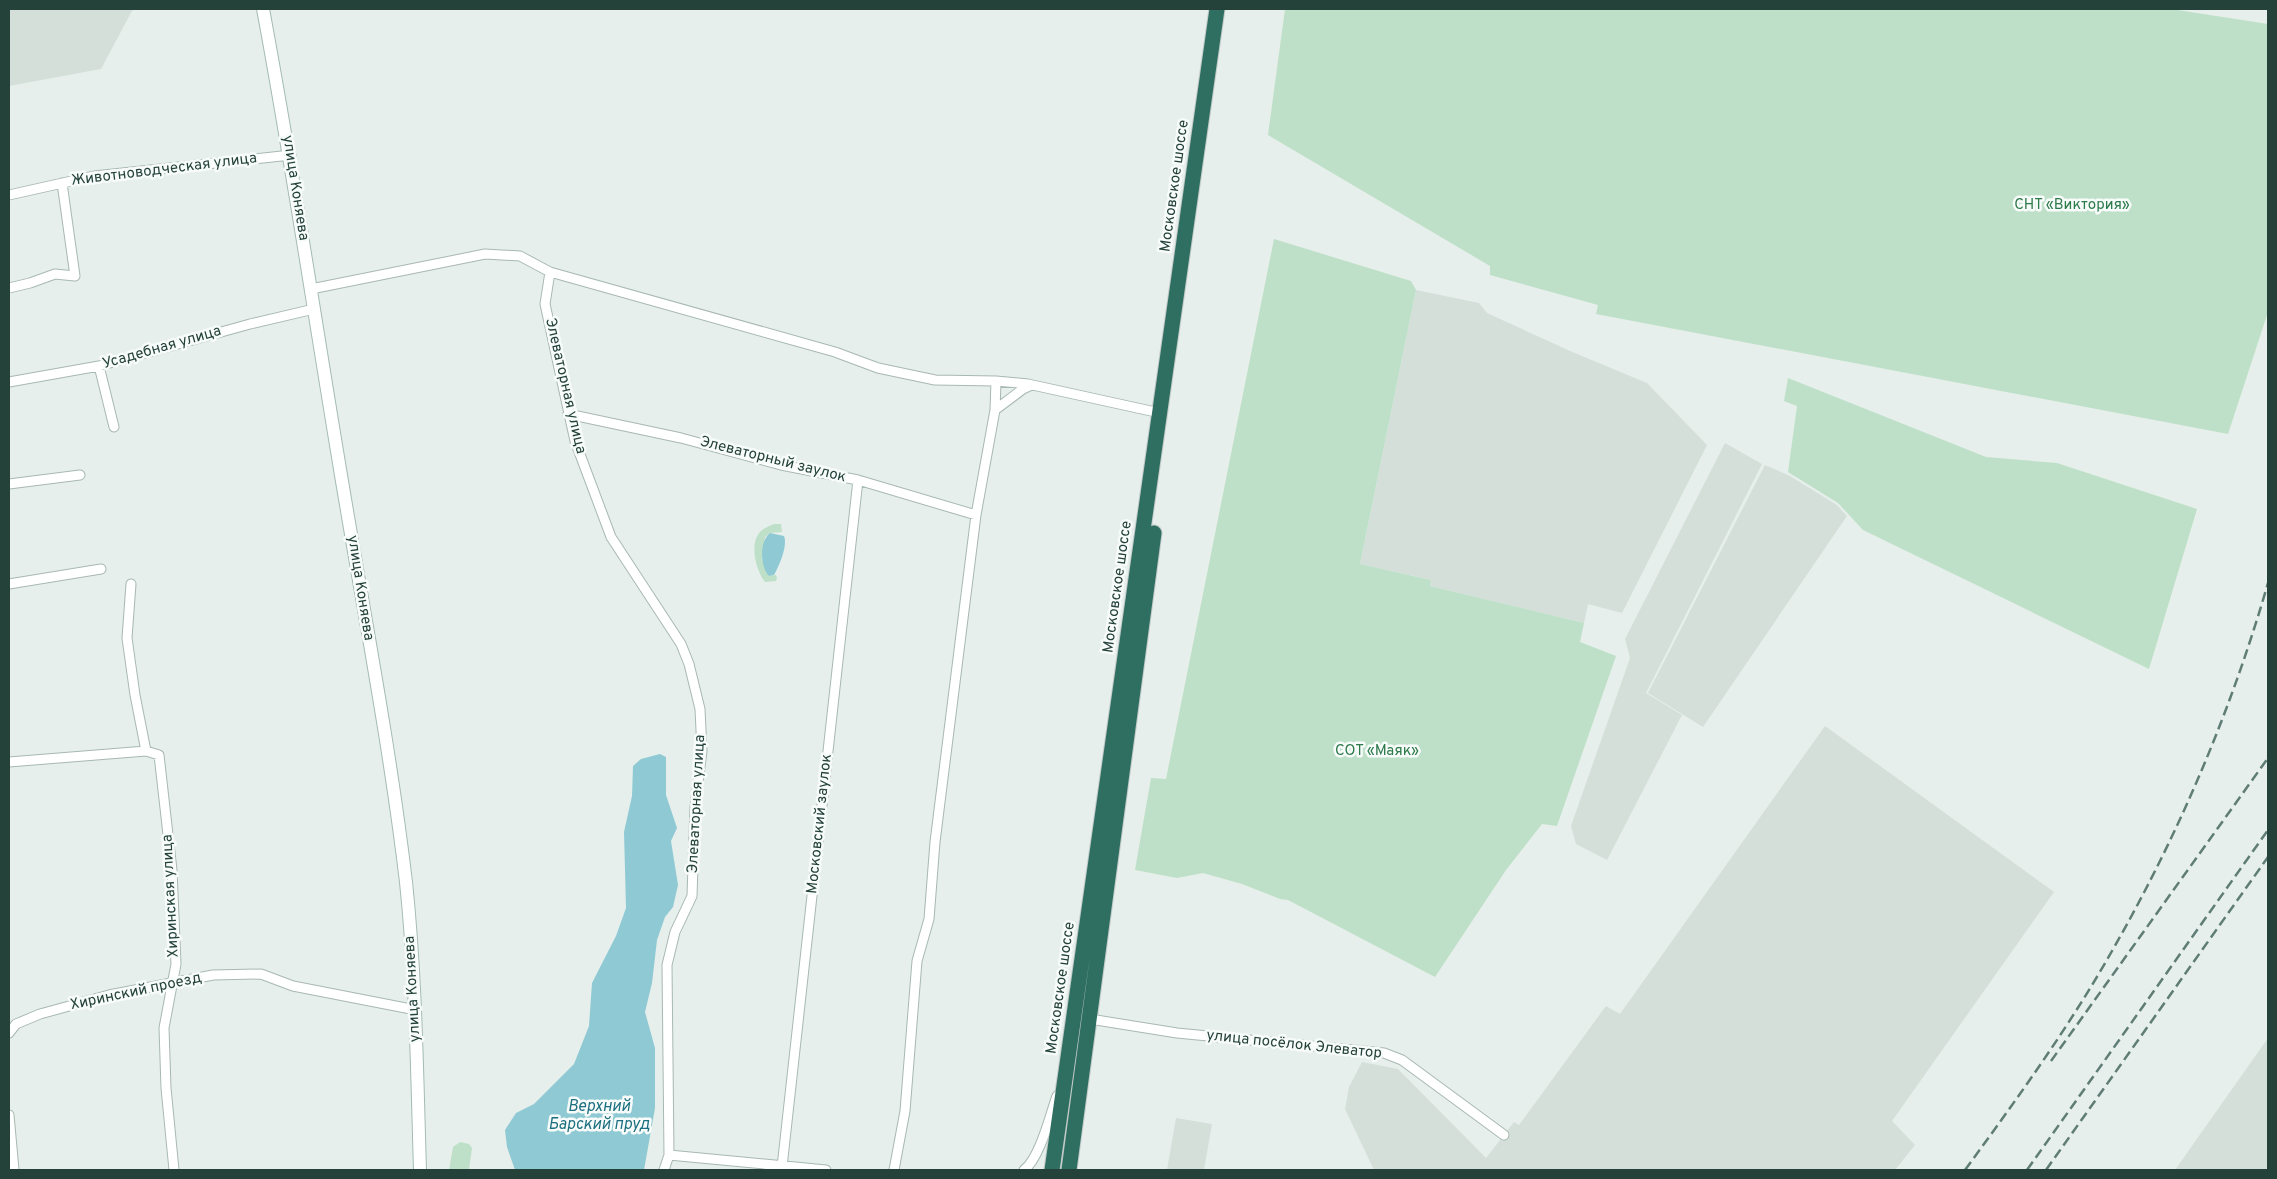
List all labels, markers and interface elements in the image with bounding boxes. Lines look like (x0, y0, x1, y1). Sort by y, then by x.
street label: Московское шоссе (1156, 119, 1194, 253)
street label: улица Коняева (277, 134, 313, 242)
street label: Животноводческая улица (70, 149, 258, 191)
park label: СНТ «Виктория» (2014, 196, 2130, 215)
street label: Элеваторная улица (540, 316, 590, 456)
street label: Усадебная улица (100, 322, 224, 374)
street label: Элеваторный заулок (698, 433, 848, 487)
street label: Московское шоссе (1099, 520, 1137, 654)
street label: улица Коняева (342, 534, 378, 642)
street label: Элеваторная улица (684, 734, 710, 874)
park label: СОТ «Маяк» (1335, 742, 1419, 761)
street label: Московский заулок (803, 753, 837, 895)
street label: Хиринская улица (158, 834, 184, 958)
street label: Московское шоссе (1042, 921, 1080, 1055)
street label: улица Коняева (401, 935, 425, 1043)
street label: Хиринский проезд (69, 969, 203, 1015)
street label: улица посёлок Элеватор (1205, 1026, 1383, 1064)
water label: Верхний Барский пруд (548, 1097, 650, 1135)

